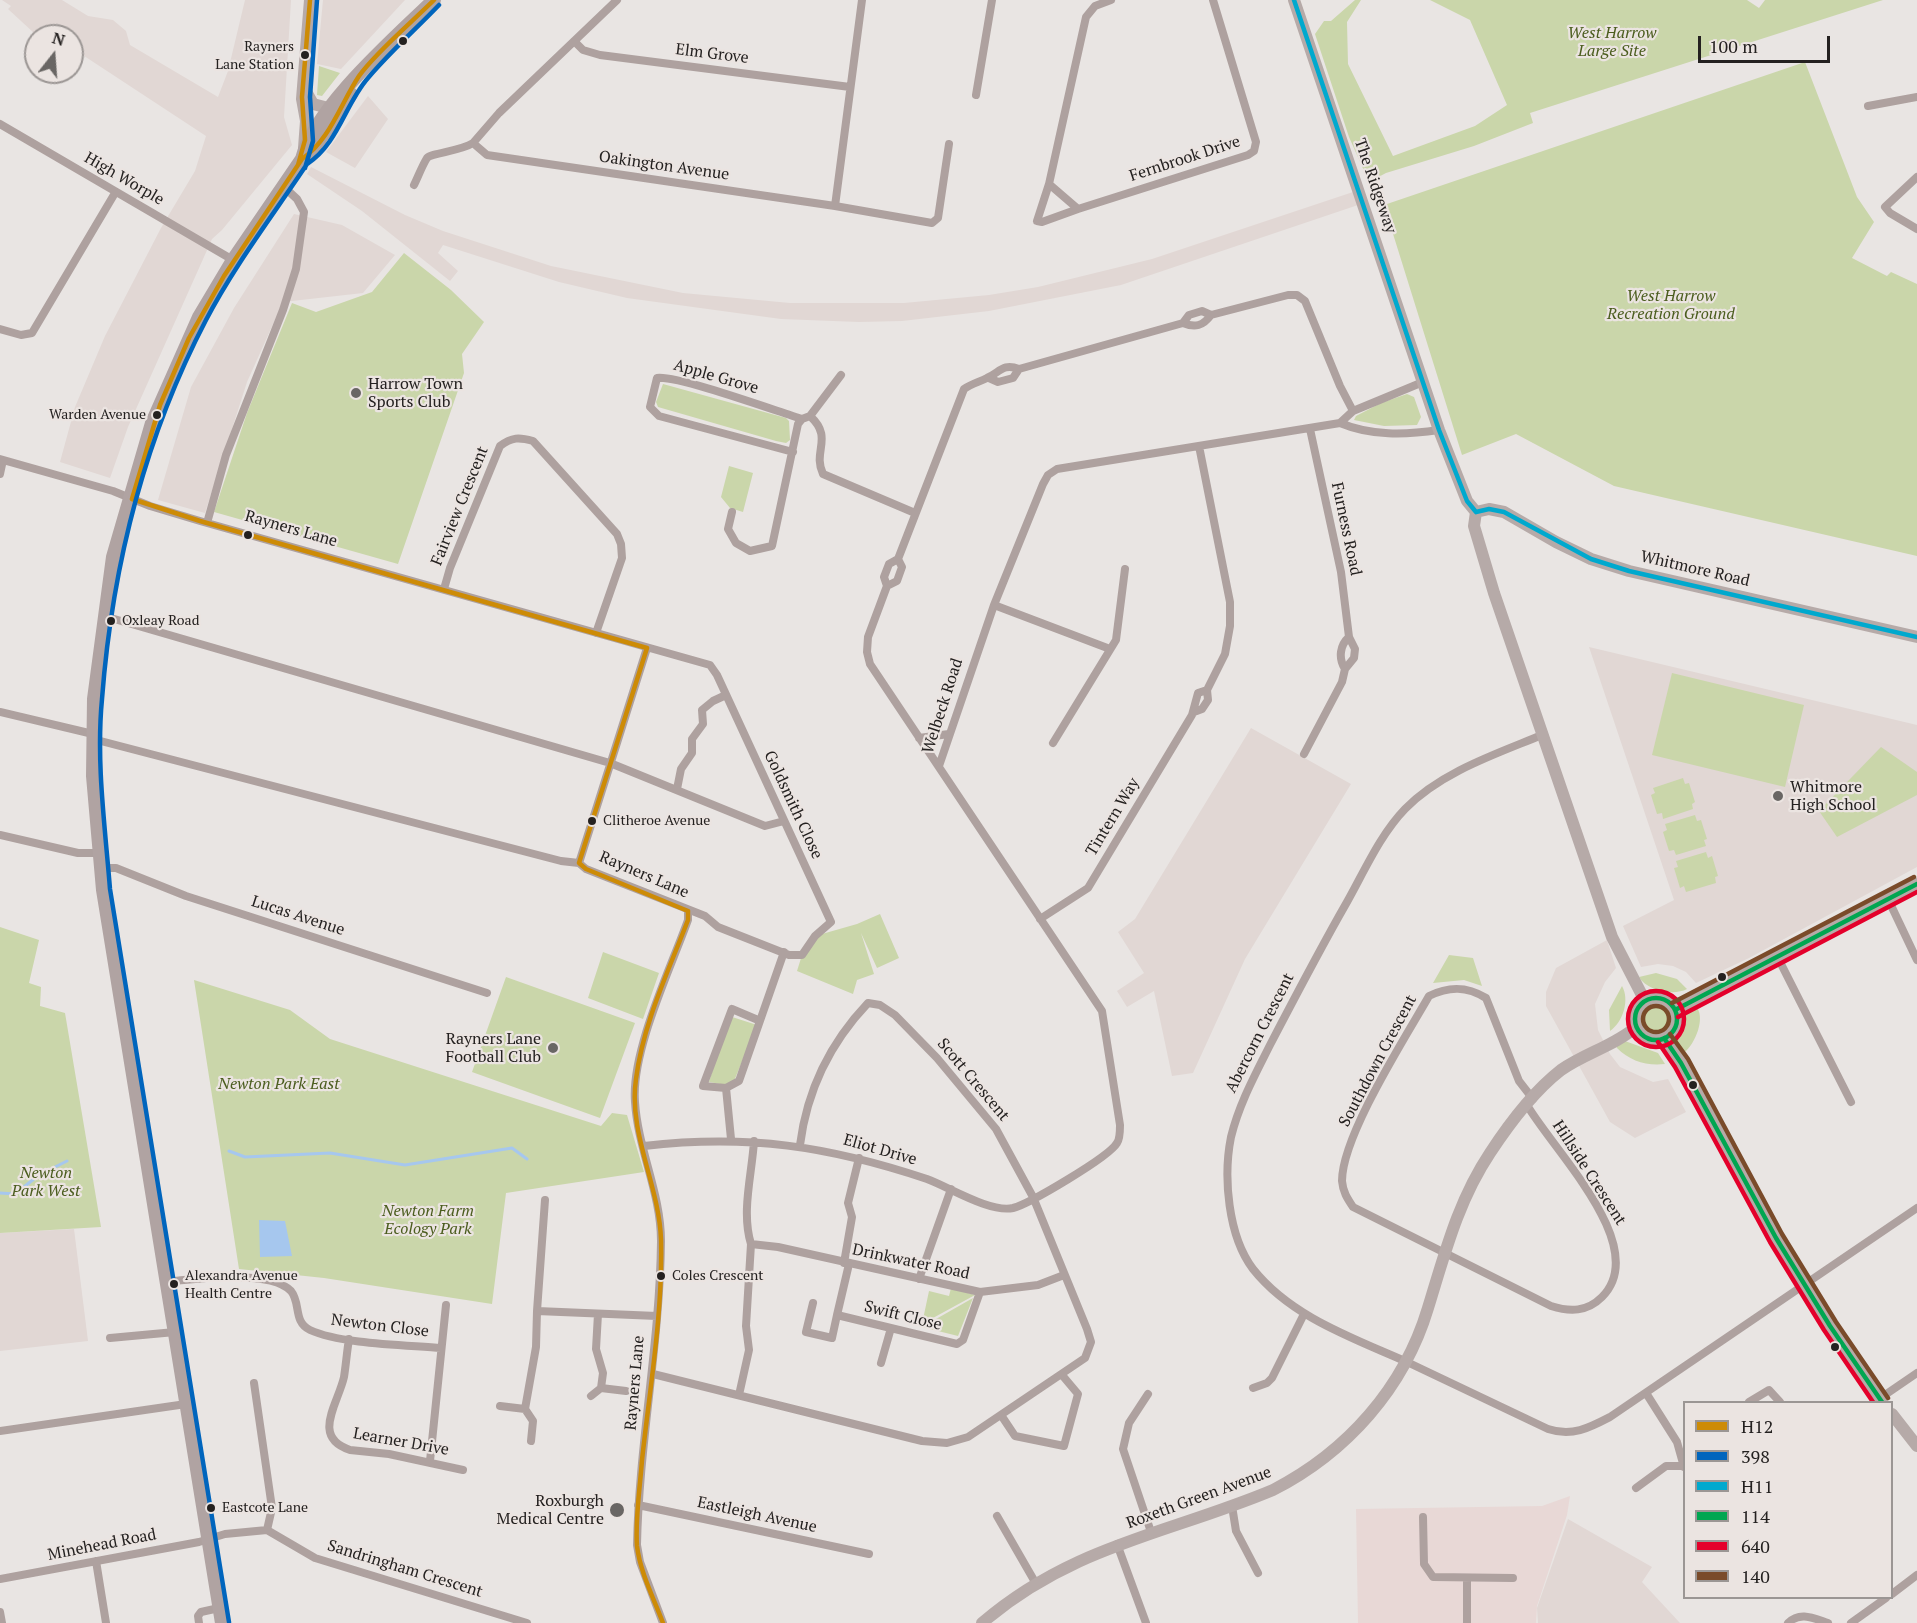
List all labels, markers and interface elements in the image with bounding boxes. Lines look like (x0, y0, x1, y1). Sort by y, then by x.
park label: West Harrow Large Site (1568, 23, 1656, 61)
north arrow (24, 24, 84, 84)
scale bar (1701, 24, 1833, 62)
text: N (50, 26, 68, 51)
text: 100 m (1709, 34, 1758, 58)
unlabelled marker (397, 35, 409, 47)
place label: Rayners Lane Station (215, 39, 294, 72)
street label: Elm Grove (674, 40, 750, 68)
marker: Rayners Lane Station (299, 49, 311, 61)
street label: Fernbrook Drive (1127, 132, 1243, 186)
street label: The Ridgeway (1350, 136, 1400, 236)
street label: Oakington Avenue (598, 147, 730, 185)
street label: High Worple (81, 148, 167, 210)
park label: West Harrow Recreation Ground (1607, 286, 1735, 324)
street label: Apple Grove (671, 356, 761, 398)
place label: Harrow Town Sports Club (368, 374, 463, 412)
marker: Harrow Town Sports Club (349, 386, 363, 400)
place label: Warden Avenue (49, 407, 146, 423)
marker: Warden Avenue (151, 409, 163, 421)
street label: Fairview Crescent (427, 444, 493, 568)
street label: Furness Road (1327, 481, 1365, 577)
street label: Rayners Lane (243, 507, 339, 551)
unlabelled marker (242, 529, 254, 541)
street label: Whitmore Road (1639, 547, 1751, 591)
place label: Oxleay Road (122, 613, 199, 629)
marker: Oxleay Road (105, 615, 117, 627)
street label: Welbeck Road (919, 656, 967, 756)
street label: Goldsmith Close (760, 748, 826, 862)
street label: Tintern Way (1082, 774, 1144, 860)
place label: Whitmore High School (1790, 777, 1876, 815)
marker: Whitmore High School (1771, 789, 1785, 803)
place label: Clitheroe Avenue (603, 813, 710, 829)
marker: Clitheroe Avenue (586, 815, 598, 827)
street label: Rayners Lane (596, 848, 692, 902)
street label: Lucas Avenue (249, 892, 347, 940)
street label: Abercorn Crescent (1222, 970, 1298, 1096)
unlabelled marker (1716, 971, 1728, 983)
street label: Southdown Crescent (1335, 992, 1421, 1130)
place label: Rayners Lane Football Club (445, 1029, 541, 1067)
street label: Scott Crescent (933, 1035, 1013, 1125)
marker: Rayners Lane Football Club (546, 1041, 560, 1055)
park label: Newton Park East (218, 1074, 340, 1094)
unlabelled marker (1687, 1079, 1699, 1091)
street label: Hillside Crescent (1548, 1117, 1630, 1229)
street label: Eliot Drive (841, 1130, 919, 1170)
park label: Newton Park West (12, 1163, 80, 1201)
park label: Newton Farm Ecology Park (382, 1201, 474, 1239)
street label: Drinkwater Road (851, 1240, 971, 1284)
place label: Alexandra Avenue Health Centre (185, 1268, 298, 1300)
place label: Coles Crescent (672, 1268, 763, 1284)
marker: Coles Crescent (655, 1270, 667, 1282)
marker: Alexandra Avenue Health Centre (168, 1278, 180, 1290)
street label: Swift Close (862, 1297, 944, 1335)
street label: Newton Close (330, 1310, 430, 1342)
street label: Rayners Lane (621, 1335, 649, 1431)
unlabelled marker (1829, 1341, 1841, 1353)
legend (1683, 1401, 1893, 1599)
text: H12 (1741, 1414, 1773, 1438)
street label: Learner Drive (352, 1424, 450, 1460)
text: 398 (1741, 1444, 1770, 1468)
street label: Roxeth Green Avenue (1124, 1463, 1274, 1533)
text: H11 (1741, 1474, 1773, 1498)
place label: Roxburgh Medical Centre (497, 1491, 604, 1529)
street label: Eastleigh Avenue (695, 1493, 819, 1537)
place label: Eastcote Lane (222, 1500, 308, 1516)
marker: Roxburgh Medical Centre (608, 1501, 626, 1519)
marker: Eastcote Lane (205, 1502, 217, 1514)
text: 114 (1741, 1504, 1770, 1528)
street label: Minehead Road (46, 1525, 158, 1565)
text: 640 (1741, 1534, 1770, 1558)
street label: Sandringham Crescent (325, 1536, 485, 1602)
text: 140 (1741, 1564, 1770, 1588)

